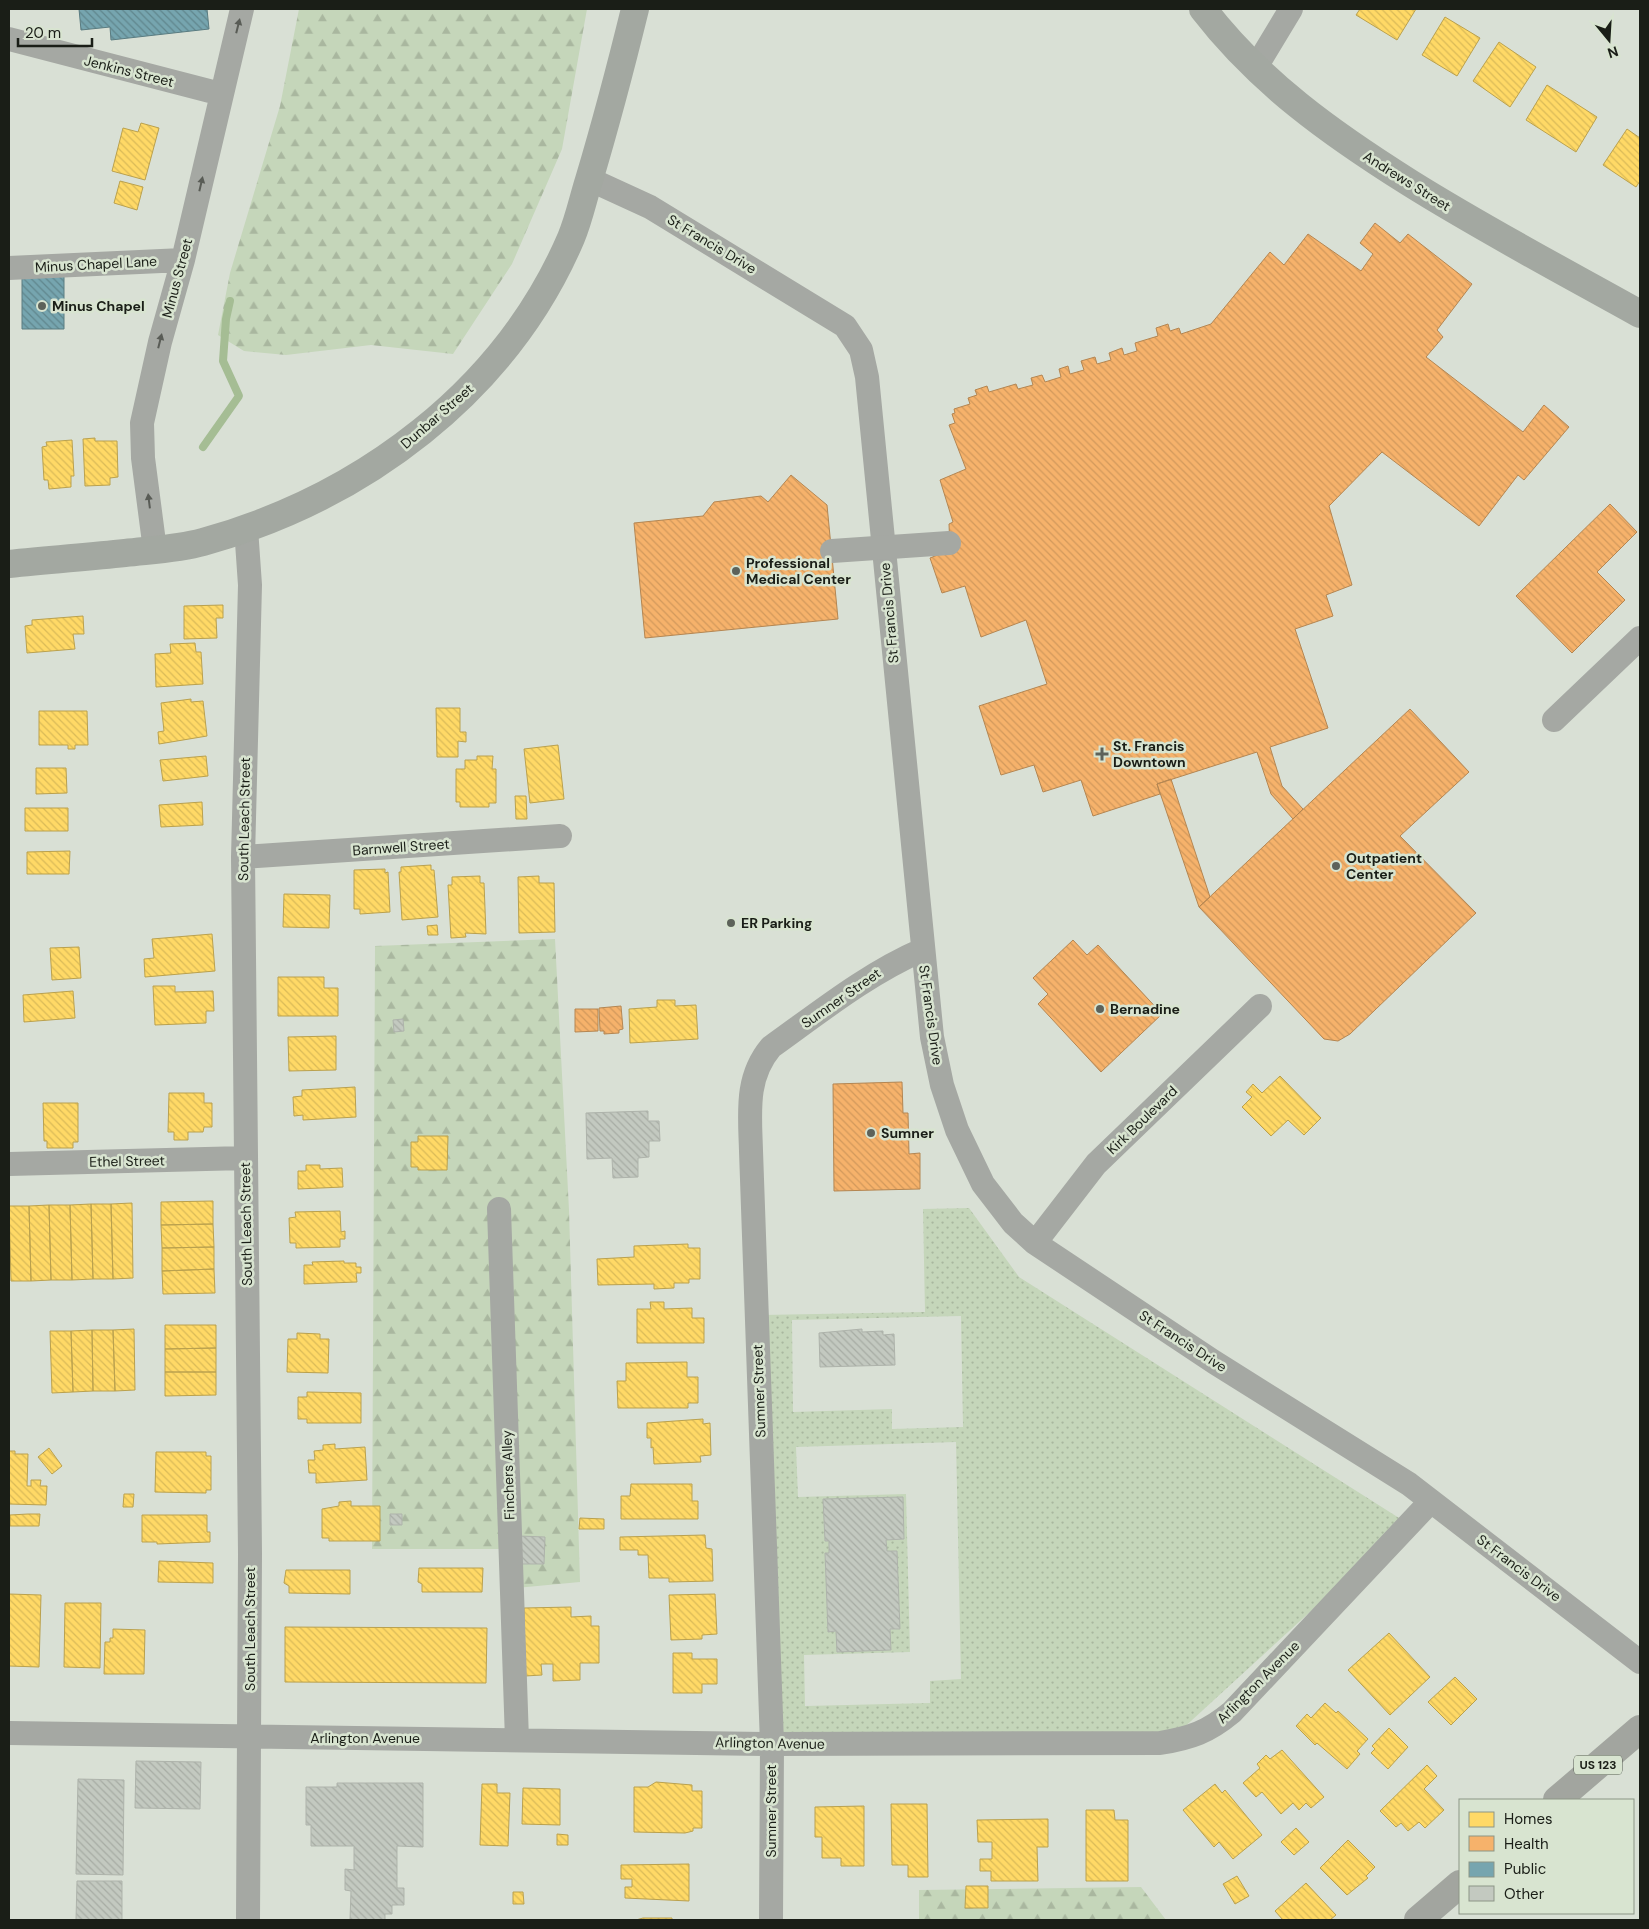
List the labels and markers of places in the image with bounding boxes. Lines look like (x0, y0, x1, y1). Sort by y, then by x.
place label: Minus Chapel (52, 297, 145, 315)
marker: Minus Chapel (36, 300, 48, 312)
place label: Professional Medical Center (746, 554, 851, 588)
marker: Professional Medical Center (730, 565, 742, 577)
place label: St. Francis Downtown (1113, 737, 1186, 771)
marker: St. Francis Downtown (1095, 747, 1109, 761)
place label: Outpatient Center (1346, 849, 1422, 883)
marker: Outpatient Center (1330, 860, 1342, 872)
place label: ER Parking (741, 914, 812, 932)
marker: ER Parking (725, 917, 737, 929)
place label: Bernadine (1110, 1000, 1180, 1018)
marker: Bernadine (1094, 1003, 1106, 1015)
place label: Sumner (881, 1124, 934, 1142)
marker: Sumner (865, 1127, 877, 1139)

